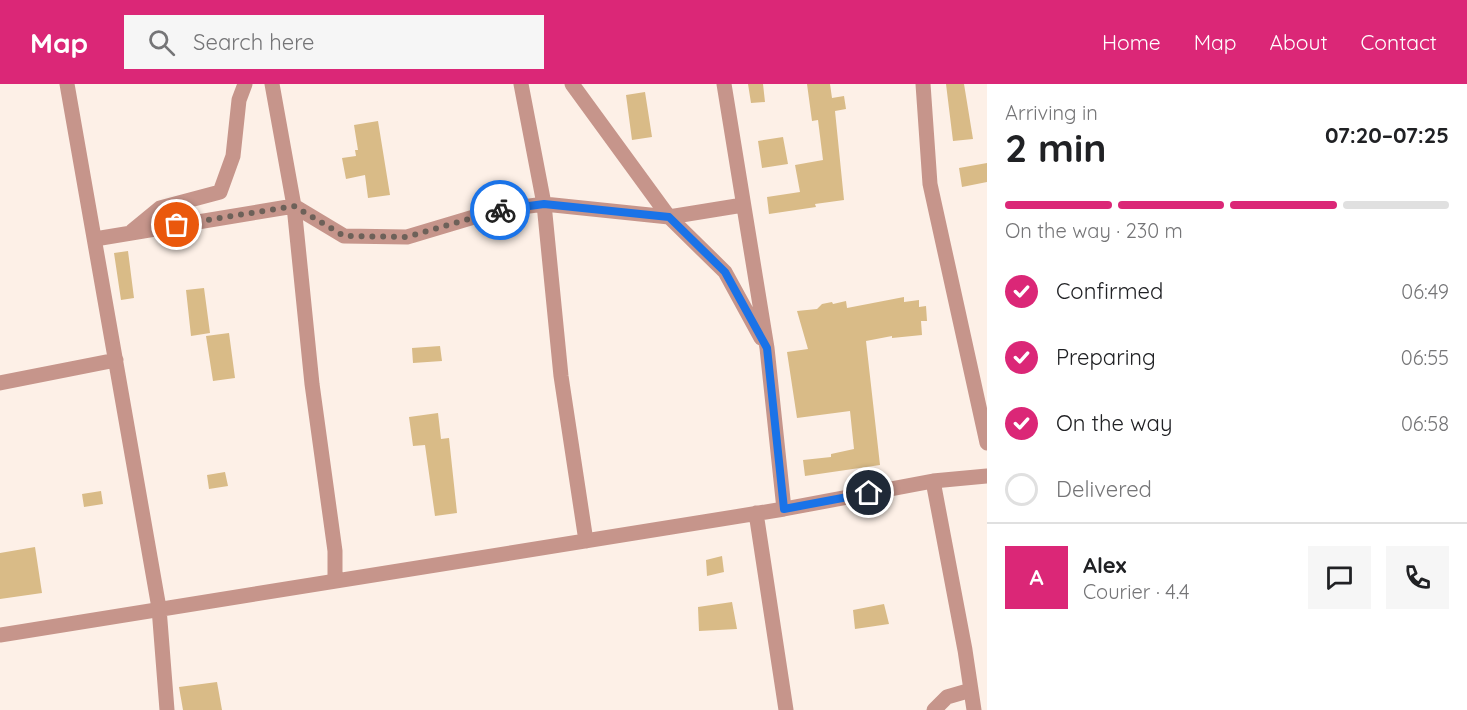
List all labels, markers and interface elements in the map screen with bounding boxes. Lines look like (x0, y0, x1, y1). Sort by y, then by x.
search box (124, 15, 544, 69)
text: Map (30, 25, 88, 60)
icon: search (145, 26, 178, 59)
text: Search here (193, 28, 315, 56)
text: Home (1102, 29, 1161, 55)
text: Map (1194, 29, 1237, 55)
text: About (1270, 29, 1328, 55)
text: Contact (1361, 29, 1437, 55)
text: Arriving in (1005, 100, 1098, 125)
text: 07:20–07:25 (1325, 121, 1449, 149)
text: 2 min (1005, 123, 1107, 172)
courier (470, 180, 530, 240)
icon: bike (484, 194, 517, 227)
pin (151, 199, 202, 250)
icon: bag (160, 208, 193, 241)
text: On the way · 230 m (1005, 218, 1183, 243)
icon: check (1005, 275, 1038, 308)
text: Confirmed (1056, 277, 1163, 305)
text: 06:49 (1401, 279, 1449, 304)
icon: check (1005, 341, 1038, 374)
text: Preparing (1056, 343, 1156, 371)
text: 06:55 (1401, 345, 1449, 370)
icon: check (1005, 407, 1038, 440)
text: On the way (1056, 409, 1172, 437)
text: 06:58 (1401, 411, 1449, 436)
pin (843, 467, 894, 518)
text: Delivered (1056, 475, 1152, 503)
icon: home (852, 476, 885, 509)
button: chat (1308, 546, 1371, 609)
button: phone (1386, 546, 1449, 609)
text: Alex (1083, 551, 1126, 579)
text: A (1029, 563, 1044, 591)
text: Courier · 4.4 (1083, 579, 1189, 604)

